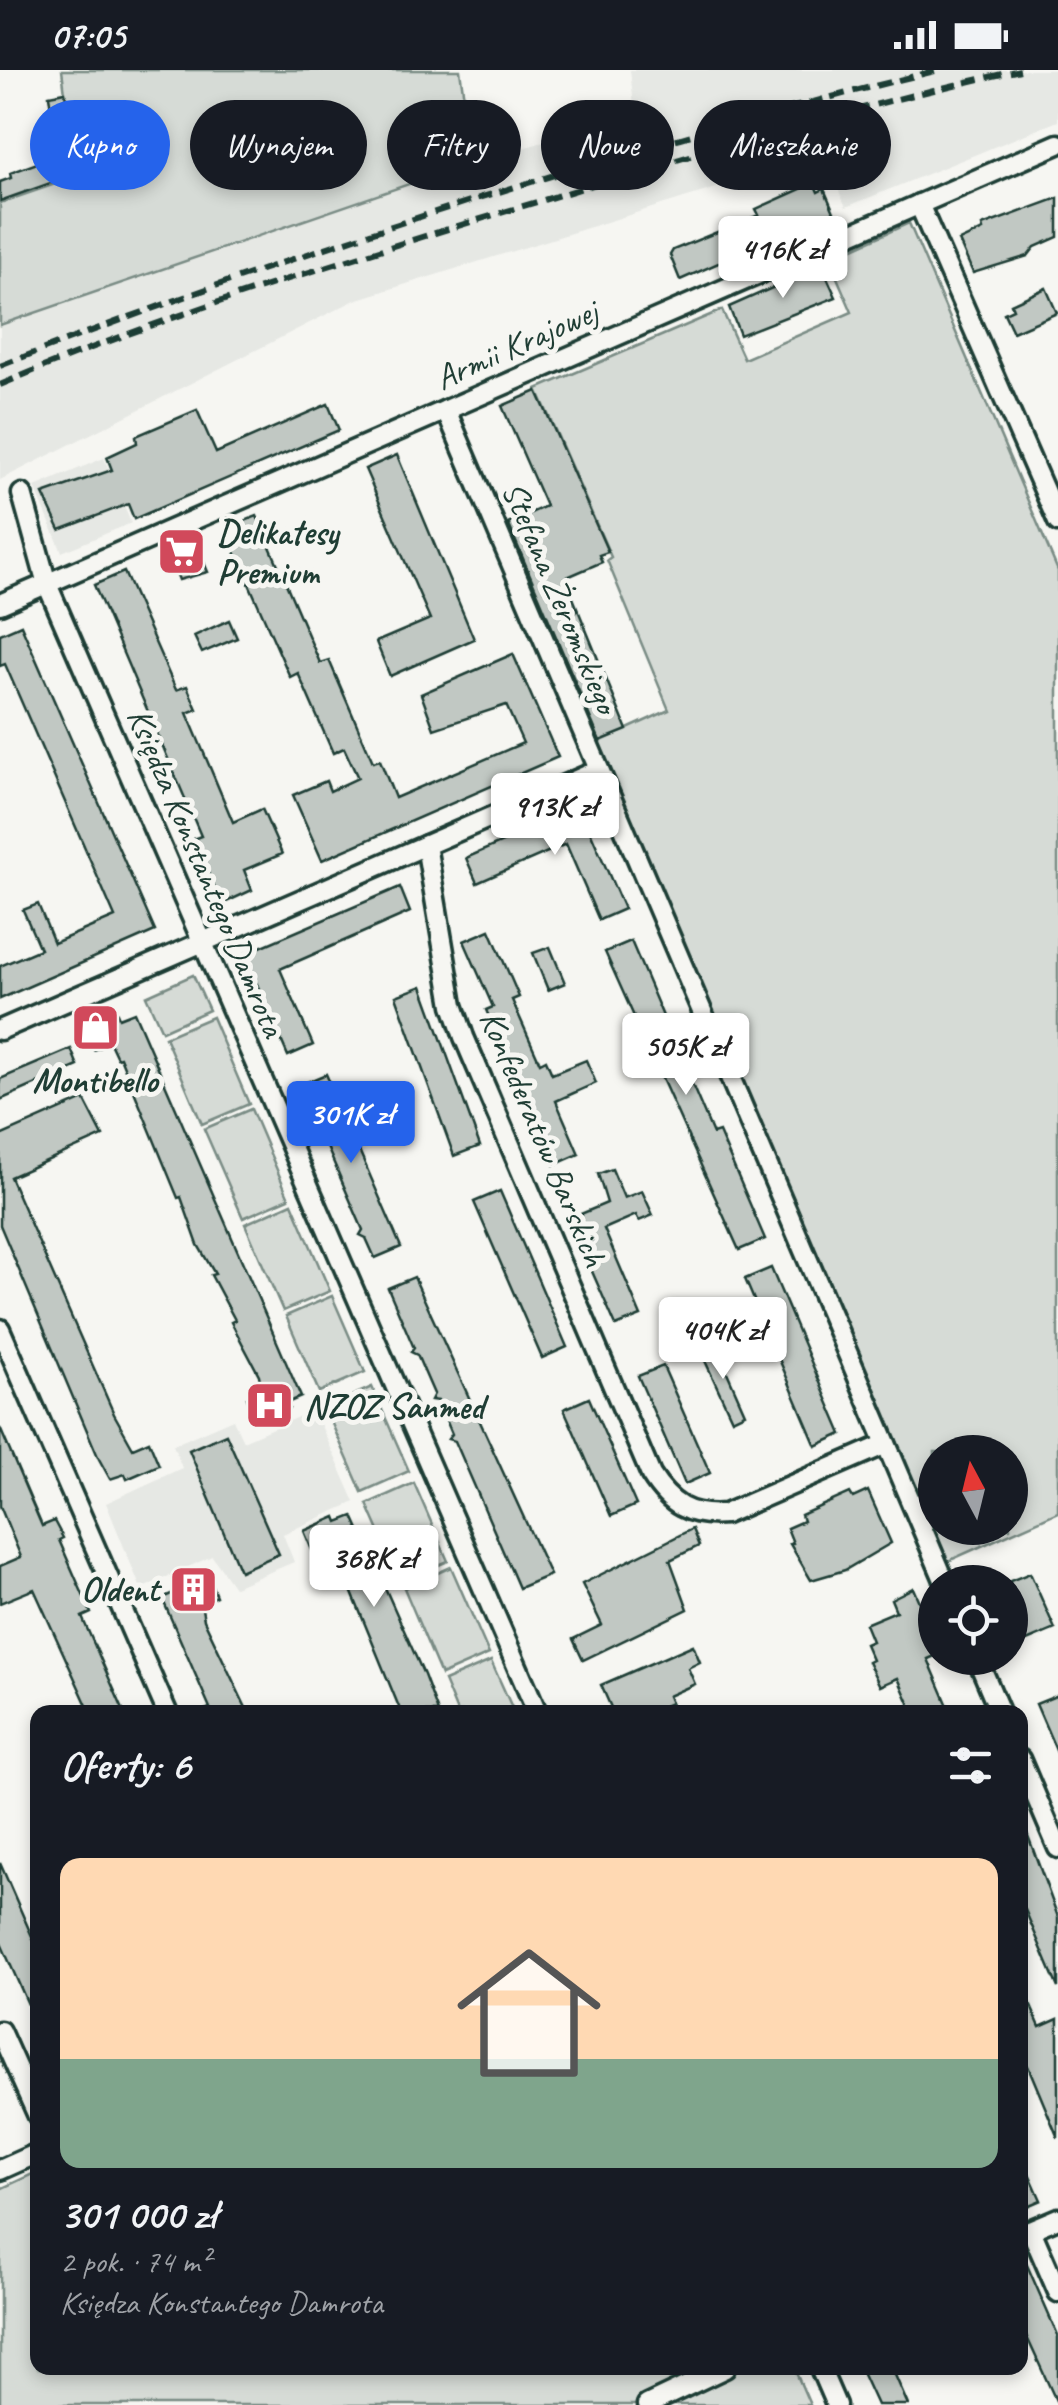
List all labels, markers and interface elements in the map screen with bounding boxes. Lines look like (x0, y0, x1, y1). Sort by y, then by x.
text: 07:05 (50, 12, 125, 59)
chip: Kupno (30, 100, 170, 190)
chip: Wynajem (190, 100, 367, 190)
chip: Filtry (387, 100, 521, 190)
chip: Nowe (541, 100, 674, 190)
chip: Mieszkanie (694, 100, 891, 190)
pin: 416K zł (691, 216, 875, 301)
text: 416K zł (740, 228, 826, 269)
street label: Armii Krajowej (428, 287, 608, 400)
street label: Stefana Żeromskiego (492, 475, 631, 723)
place label: Delikatesy Premium (217, 510, 341, 595)
supermarket icon: Delikatesy Premium (156, 526, 208, 578)
street label: Księdza Konstantego Damrota (117, 701, 297, 1045)
pin: 913K zł (463, 773, 647, 858)
text: 913K zł (513, 785, 597, 826)
shop icon: Montibello (69, 1002, 121, 1054)
street label: Konfederatów Barskich (469, 1003, 618, 1274)
pin: 505K zł (594, 1013, 778, 1098)
text: 505K zł (644, 1025, 728, 1066)
place label: Montibello (32, 1058, 160, 1103)
pin: 301K zł (259, 1081, 443, 1166)
text: 301K zł (309, 1093, 393, 1134)
pin: 404K zł (631, 1297, 815, 1382)
text: 404K zł (681, 1309, 765, 1350)
hospital icon: NZOZ Sanmed (243, 1380, 295, 1432)
place label: NZOZ Sanmed (304, 1384, 490, 1429)
north arrow (918, 1435, 1028, 1545)
map controls (918, 1435, 1028, 1675)
pin: 368K zł (282, 1525, 466, 1610)
text: 368K zł (331, 1537, 417, 1578)
building icon: Oldent (168, 1563, 220, 1615)
button: locate (918, 1565, 1028, 1675)
place label: Oldent (81, 1567, 162, 1612)
icon: filters (943, 1738, 998, 1793)
text: Oferty: 6 (60, 1739, 190, 1792)
icon: home (439, 1923, 619, 2103)
text: 301 000 zł (60, 2188, 216, 2241)
text: 2 pok. · 74 m² (60, 2241, 210, 2282)
text: Księdza Konstantego Damrota (60, 2282, 383, 2323)

